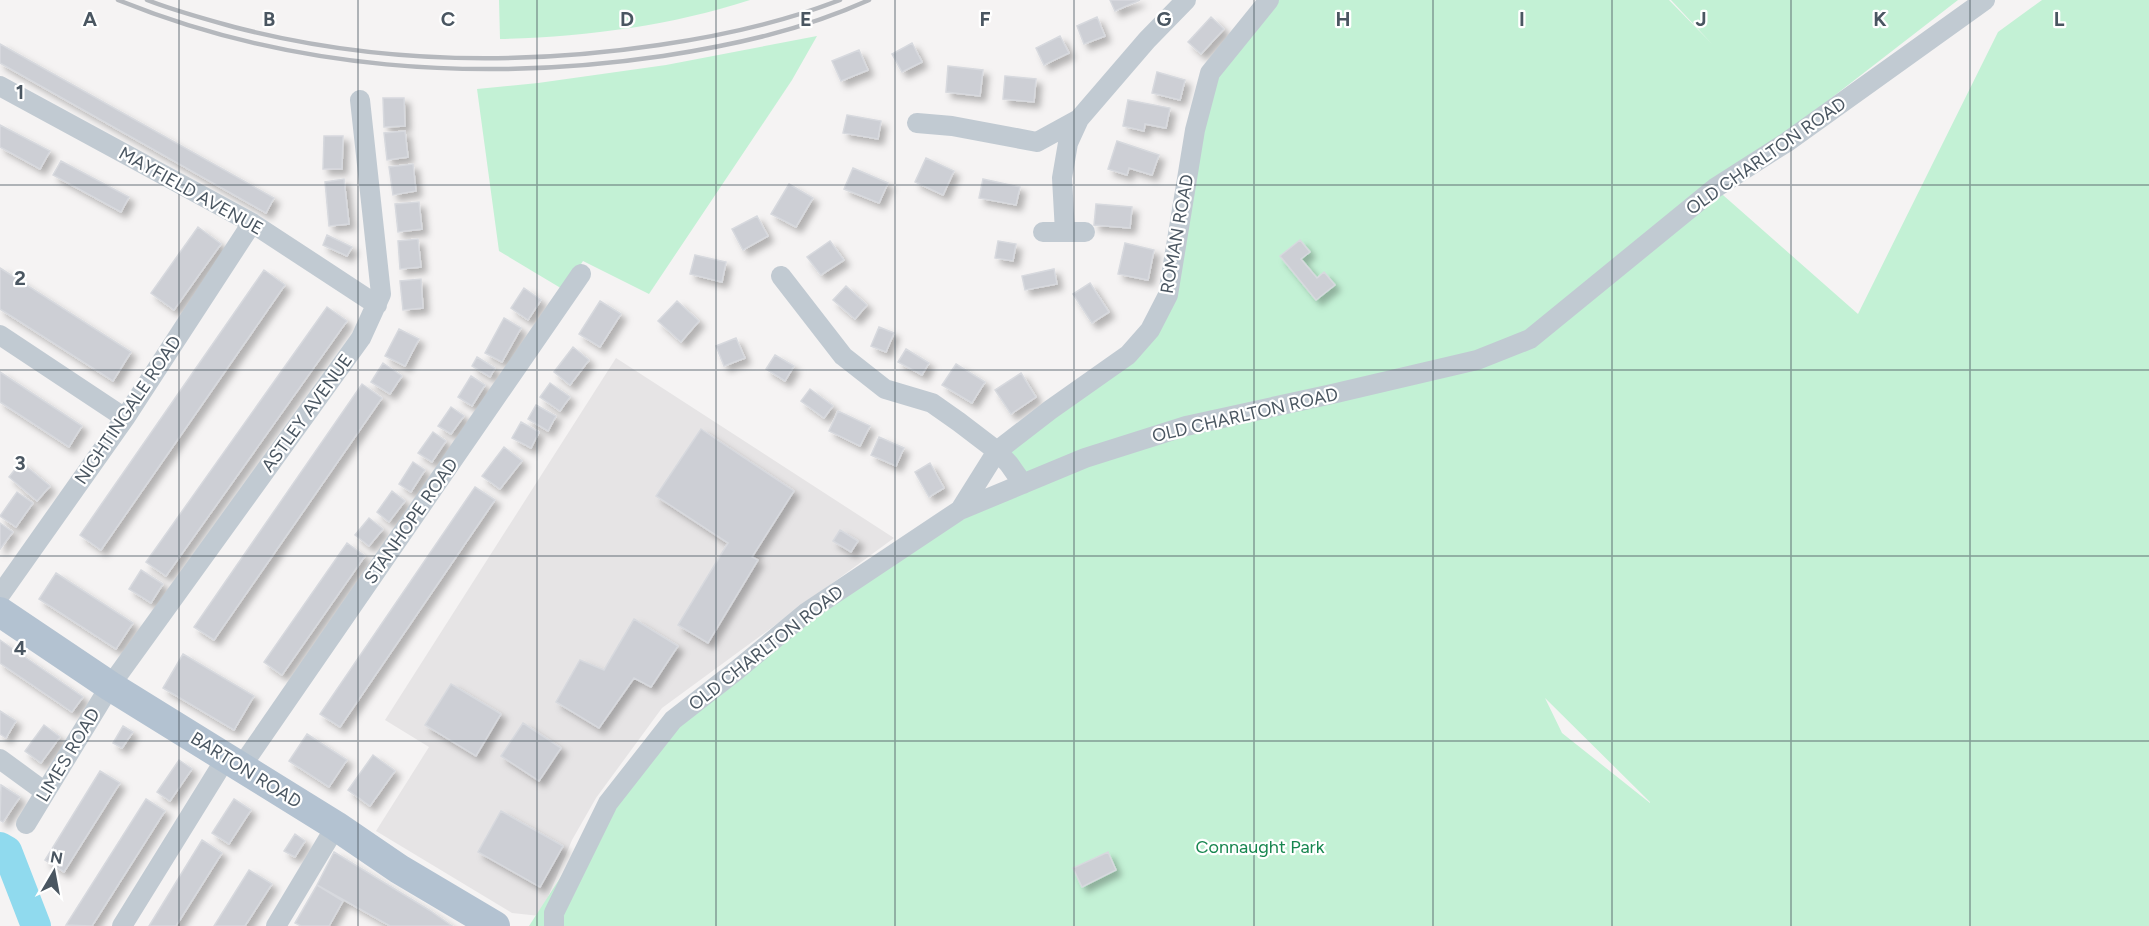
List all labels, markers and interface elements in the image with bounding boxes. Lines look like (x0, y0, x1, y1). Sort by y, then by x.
text: A (83, 7, 98, 31)
text: B (263, 7, 275, 31)
text: C (441, 7, 455, 31)
text: D (620, 7, 634, 31)
text: E (800, 7, 812, 31)
text: F (979, 7, 991, 31)
text: G (1157, 7, 1172, 31)
text: H (1336, 7, 1351, 31)
text: I (1519, 7, 1525, 31)
text: J (1695, 7, 1707, 31)
text: K (1873, 7, 1887, 31)
text: L (2054, 7, 2065, 31)
text: 1 (16, 80, 24, 104)
street label: OLD CHARLTON ROAD (1682, 92, 1850, 220)
street label: MAYFIELD AVENUE (115, 142, 267, 240)
street label: ROMAN ROAD (1156, 173, 1198, 295)
text: 2 (14, 266, 26, 290)
street label: NIGHTINGALE ROAD (70, 331, 186, 489)
street label: ASTLEY AVENUE (257, 350, 357, 476)
street label: OLD CHARLTON ROAD (1150, 383, 1340, 447)
text: 3 (14, 451, 26, 475)
street label: STANHOPE ROAD (359, 454, 463, 588)
street label: OLD CHARLTON ROAD (684, 581, 848, 715)
text: 4 (14, 636, 27, 660)
street label: LIMES ROAD (31, 704, 105, 806)
street label: BARTON ROAD (187, 727, 305, 813)
park label: Connaught Park (1196, 836, 1325, 858)
north arrow (24, 842, 84, 902)
text: N (49, 847, 64, 868)

